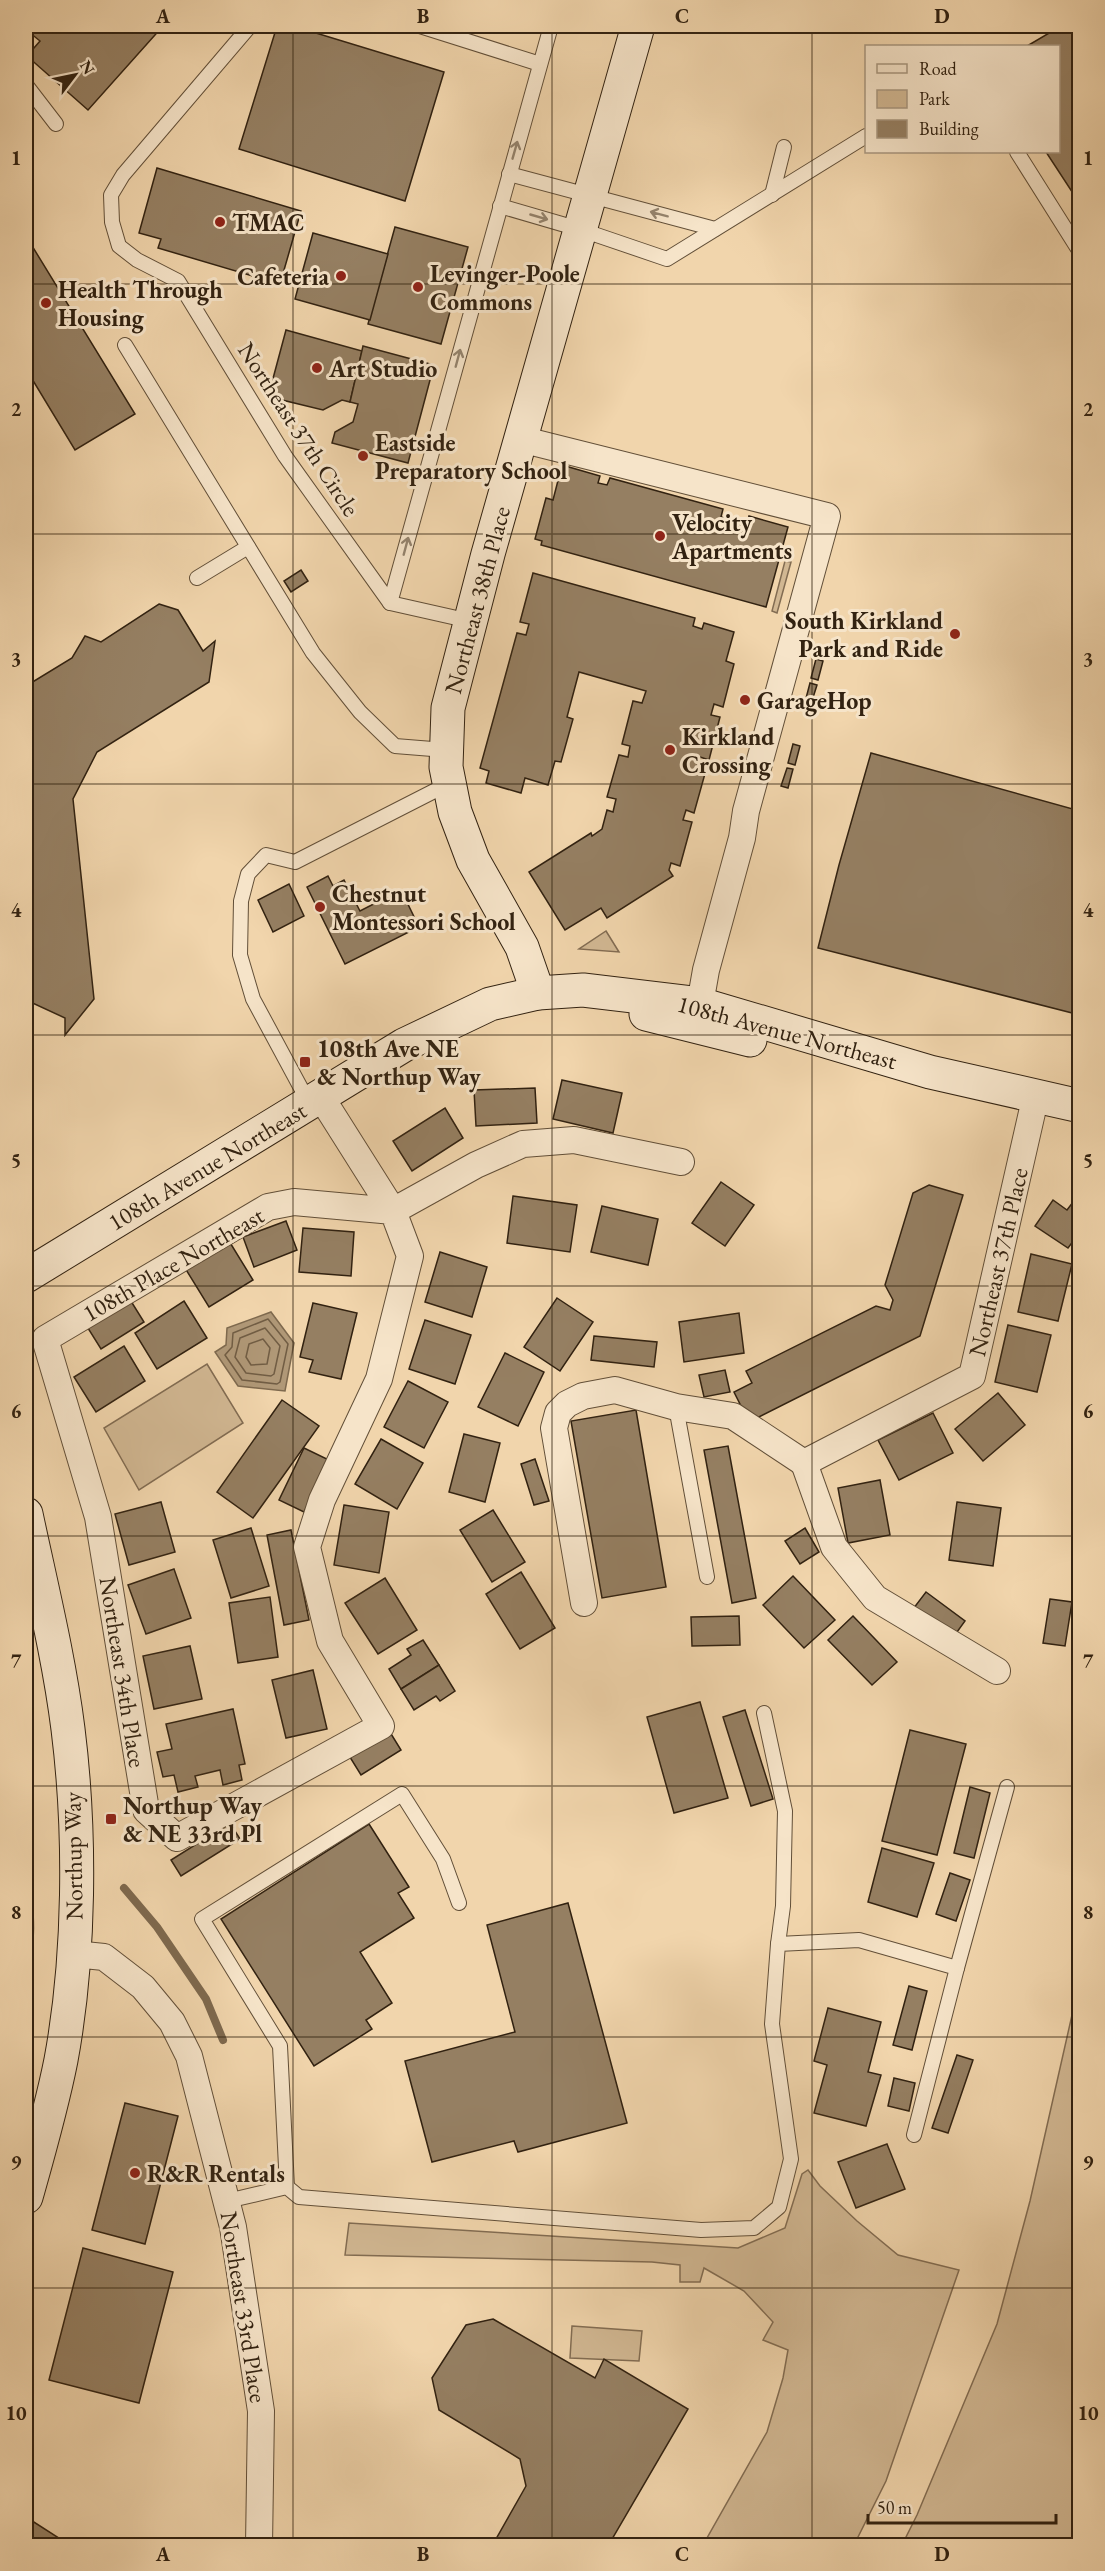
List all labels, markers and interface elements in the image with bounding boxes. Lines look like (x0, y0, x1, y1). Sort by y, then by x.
text: A (155, 3, 171, 29)
text: B (417, 3, 429, 29)
text: C (675, 3, 689, 29)
text: D (934, 3, 950, 29)
north arrow (45, 45, 105, 105)
legend (865, 45, 1060, 153)
text: N (75, 56, 100, 78)
text: Road (919, 57, 958, 80)
text: Park (919, 87, 950, 110)
text: Building (919, 117, 979, 140)
one-way arrow (510, 141, 522, 160)
text: 1 (11, 145, 21, 171)
text: 1 (1083, 145, 1093, 171)
place label: TMAC (232, 207, 304, 238)
one-way arrow (649, 208, 668, 220)
one-way arrow (529, 212, 548, 224)
marker: TMAC (213, 215, 227, 229)
place label: Levinger-Poole Commons (430, 258, 580, 317)
place label: Cafeteria (237, 261, 329, 292)
marker: Cafeteria (334, 269, 348, 283)
place label: Health Through Housing (58, 274, 223, 334)
marker: Levinger-Poole Commons (411, 280, 425, 294)
marker: Health Through Housing (39, 296, 53, 310)
street label: Northeast 37th Circle (231, 336, 367, 522)
one-way arrow (452, 349, 464, 368)
place label: Art Studio (328, 353, 437, 384)
marker: Art Studio (310, 361, 324, 375)
text: 2 (11, 396, 22, 422)
text: 2 (1083, 396, 1094, 422)
place label: Eastside Preparatory School (375, 427, 568, 487)
marker: Eastside Preparatory School (356, 449, 370, 463)
street label: Northeast 38th Place (437, 503, 517, 697)
place label: Velocity Apartments (671, 507, 792, 566)
marker: Velocity Apartments (653, 529, 667, 543)
one-way arrow (400, 537, 412, 556)
place label: South Kirkland Park and Ride (785, 605, 944, 664)
marker: South Kirkland Park and Ride (948, 627, 962, 641)
text: 3 (11, 646, 21, 672)
text: 3 (1083, 646, 1093, 672)
place label: GarageHop (757, 685, 872, 717)
marker: GarageHop (738, 693, 752, 707)
place label: Kirkland Crossing (682, 721, 775, 781)
marker: Kirkland Crossing (663, 743, 677, 757)
place label: Chestnut Montessori School (332, 878, 516, 937)
text: 4 (11, 897, 22, 923)
text: 4 (1083, 897, 1094, 923)
marker: Chestnut Montessori School (313, 900, 327, 914)
street label: 108th Avenue Northeast (674, 988, 901, 1076)
place label: 108th Ave NE & Northup Way (317, 1033, 481, 1093)
marker: 108th Ave NE & Northup Way (298, 1055, 312, 1069)
street label: 108th Avenue Northeast (102, 1094, 312, 1237)
text: 5 (11, 1147, 21, 1173)
text: 5 (1083, 1147, 1093, 1173)
street label: Northeast 37th Place (961, 1165, 1035, 1359)
street label: 108th Place Northeast (77, 1199, 270, 1329)
text: 6 (11, 1398, 22, 1424)
text: 6 (1083, 1398, 1094, 1424)
street label: Northeast 34th Place (93, 1574, 153, 1770)
text: 7 (11, 1648, 22, 1674)
text: 7 (1083, 1648, 1094, 1674)
place label: Northup Way & NE 33rd Pl (123, 1790, 262, 1849)
street label: Northup Way (56, 1791, 90, 1920)
marker: Northup Way & NE 33rd Pl (104, 1812, 118, 1826)
text: 8 (11, 1899, 21, 1925)
text: 8 (1083, 1899, 1093, 1925)
text: 9 (11, 2149, 22, 2175)
text: 9 (1083, 2149, 1094, 2175)
place label: R&R Rentals (147, 2158, 285, 2189)
marker: R&R Rentals (128, 2166, 142, 2180)
street label: Northeast 33rd Place (214, 2209, 274, 2405)
text: 10 (5, 2400, 27, 2426)
text: 10 (1077, 2400, 1099, 2426)
scale bar (868, 2487, 1056, 2525)
text: 50 m (877, 2496, 912, 2519)
text: A (155, 2541, 171, 2567)
text: B (417, 2541, 429, 2567)
text: C (675, 2541, 689, 2567)
text: D (934, 2541, 950, 2567)

